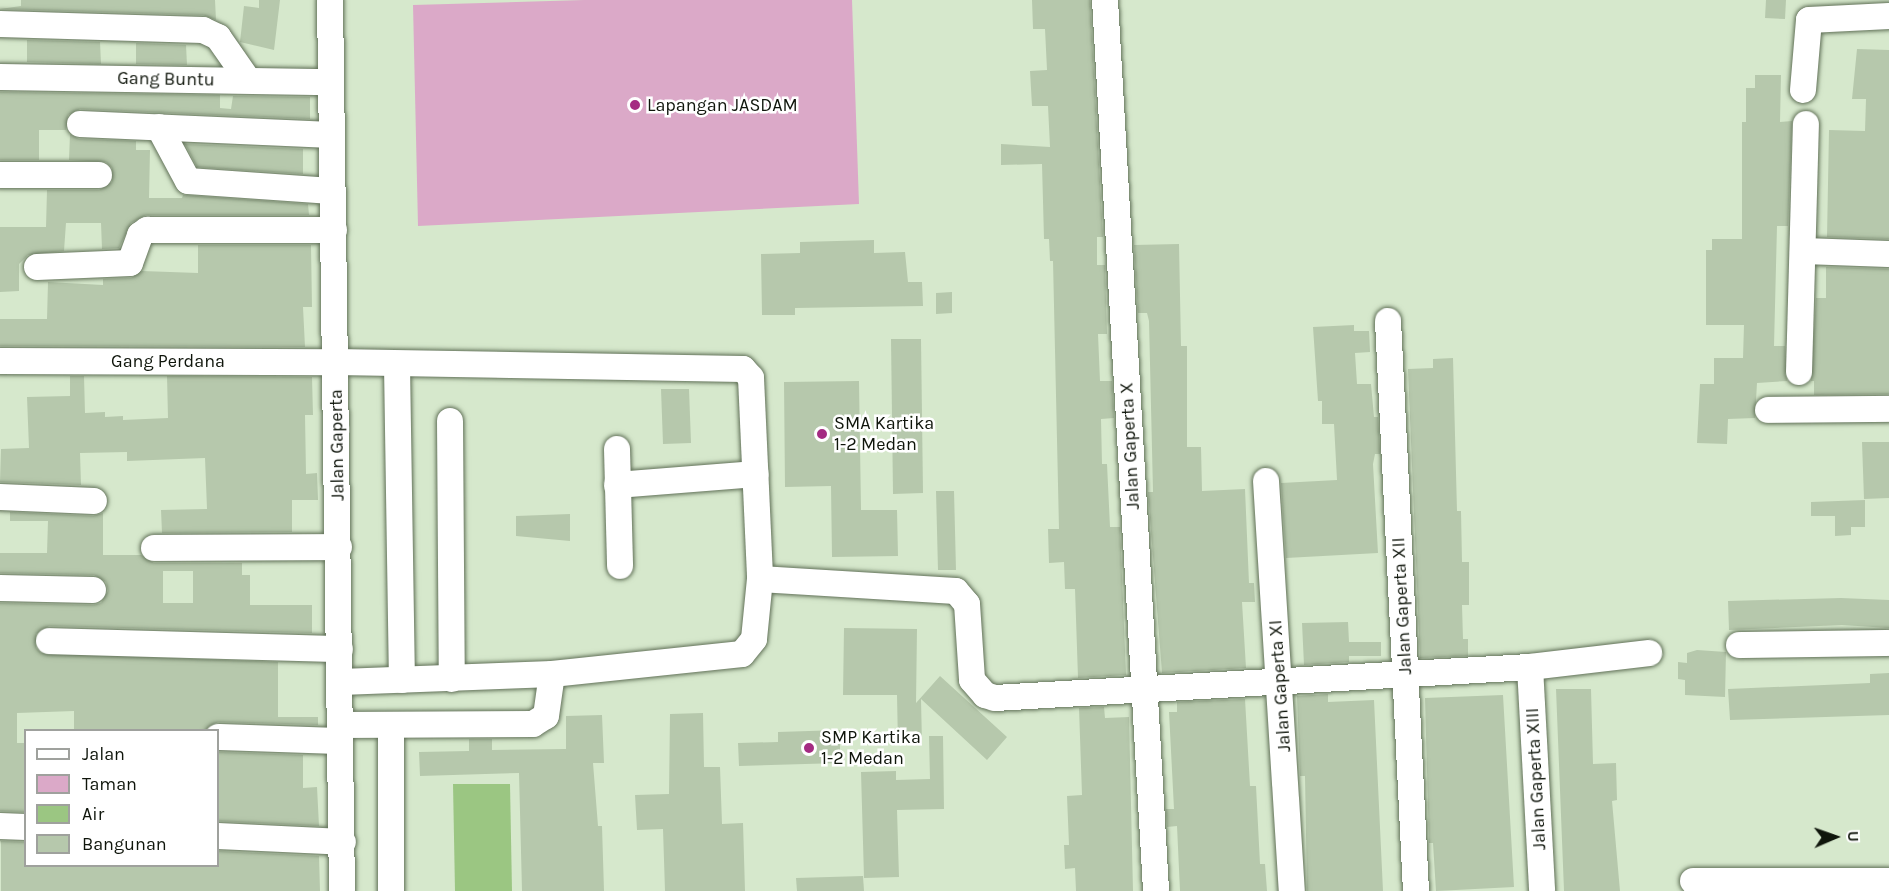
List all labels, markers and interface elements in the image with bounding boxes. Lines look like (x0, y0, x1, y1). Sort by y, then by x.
street label: Gang Buntu (117, 67, 215, 91)
place label: Lapangan JASDAM (647, 94, 798, 116)
marker: Lapangan JASDAM (628, 98, 642, 112)
street label: Gang Perdana (111, 350, 225, 372)
street label: Jalan Gaperta X (1116, 382, 1144, 510)
street label: Jalan Gaperta (325, 389, 349, 501)
place label: SMA Kartika 1-2 Medan (834, 413, 934, 456)
marker: SMA Kartika 1-2 Medan (815, 427, 829, 441)
street label: Jalan Gaperta XII (1388, 537, 1416, 675)
street label: Jalan Gaperta XI (1265, 619, 1295, 753)
street label: Jalan Gaperta XIII (1521, 707, 1551, 851)
place label: SMP Kartika 1-2 Medan (821, 727, 921, 770)
legend (24, 729, 219, 867)
marker: SMP Kartika 1-2 Medan (802, 741, 816, 755)
text: Jalan (82, 743, 125, 765)
text: Taman (82, 773, 137, 795)
text: Air (82, 803, 104, 825)
north arrow (1805, 807, 1865, 867)
text: U (1844, 830, 1863, 842)
text: Bangunan (82, 833, 167, 855)

